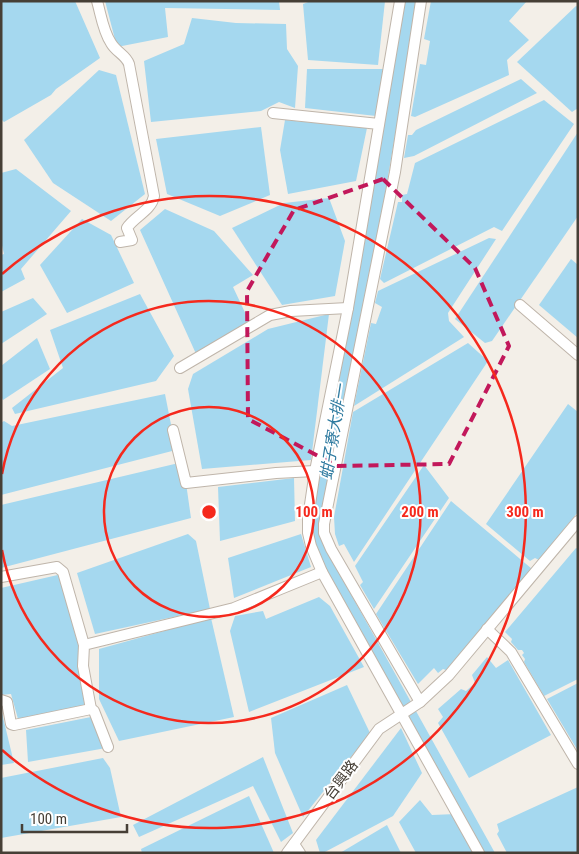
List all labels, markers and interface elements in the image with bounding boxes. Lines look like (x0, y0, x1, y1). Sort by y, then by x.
water label: 蚶子寮大排一 (317, 381, 351, 481)
centre of rings (200, 503, 218, 521)
text: 100 m (295, 503, 333, 521)
text: 200 m (401, 503, 439, 521)
text: 300 m (506, 503, 544, 521)
street label: 台興路 (320, 757, 362, 803)
scale bar (22, 802, 128, 834)
text: 100 m (30, 810, 67, 828)

